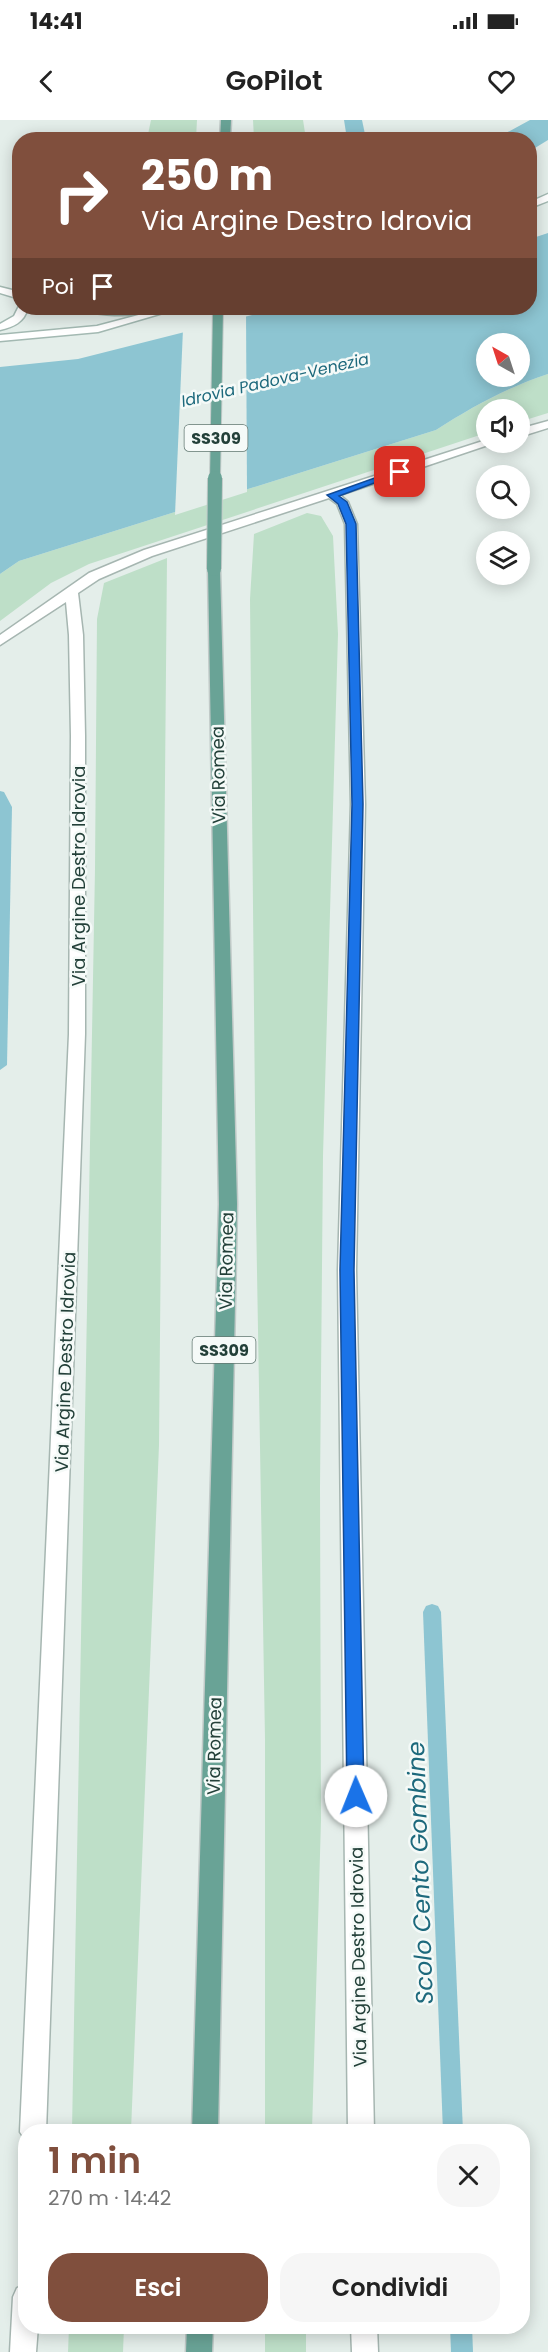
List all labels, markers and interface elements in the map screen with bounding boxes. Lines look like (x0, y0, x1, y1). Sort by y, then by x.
text: 14:41 (30, 6, 83, 37)
text: GoPilot (225, 62, 323, 99)
icon: back (30, 65, 63, 98)
icon: heart (485, 65, 518, 98)
text: 250 m (141, 146, 273, 205)
icon: right (42, 156, 120, 234)
text: Via Argine Destro Idrovia (141, 202, 472, 239)
icon: arrive (86, 270, 119, 303)
text: Poi (42, 271, 74, 302)
north arrow (476, 333, 530, 387)
map controls (476, 333, 530, 585)
water label: Idrovia Padova-Venezia (179, 347, 371, 413)
button: sound (476, 399, 530, 453)
road number: SS309 (184, 425, 248, 451)
pin (374, 446, 425, 497)
icon: arrive (383, 455, 416, 488)
button: search (476, 465, 530, 519)
button: layers (476, 531, 530, 585)
street label: Via Romea (205, 726, 231, 824)
street label: Via Argine Destro Idrovia (66, 766, 91, 986)
street label: Via Romea (213, 1212, 239, 1310)
street label: Via Argine Destro Idrovia (49, 1251, 81, 1473)
road number: SS309 (192, 1337, 256, 1363)
street label: Via Romea (201, 1697, 227, 1795)
water label: Scolo Cento Gombine (399, 1741, 441, 2005)
position arrow (324, 1764, 388, 1828)
street label: Via Argine Destro Idrovia (344, 1846, 372, 2068)
text: 1 min (48, 2135, 141, 2186)
button: close (437, 2144, 500, 2207)
text: 270 m · 14:42 (48, 2184, 171, 2212)
button: Esci (48, 2253, 268, 2322)
button: Condividi (280, 2253, 500, 2322)

